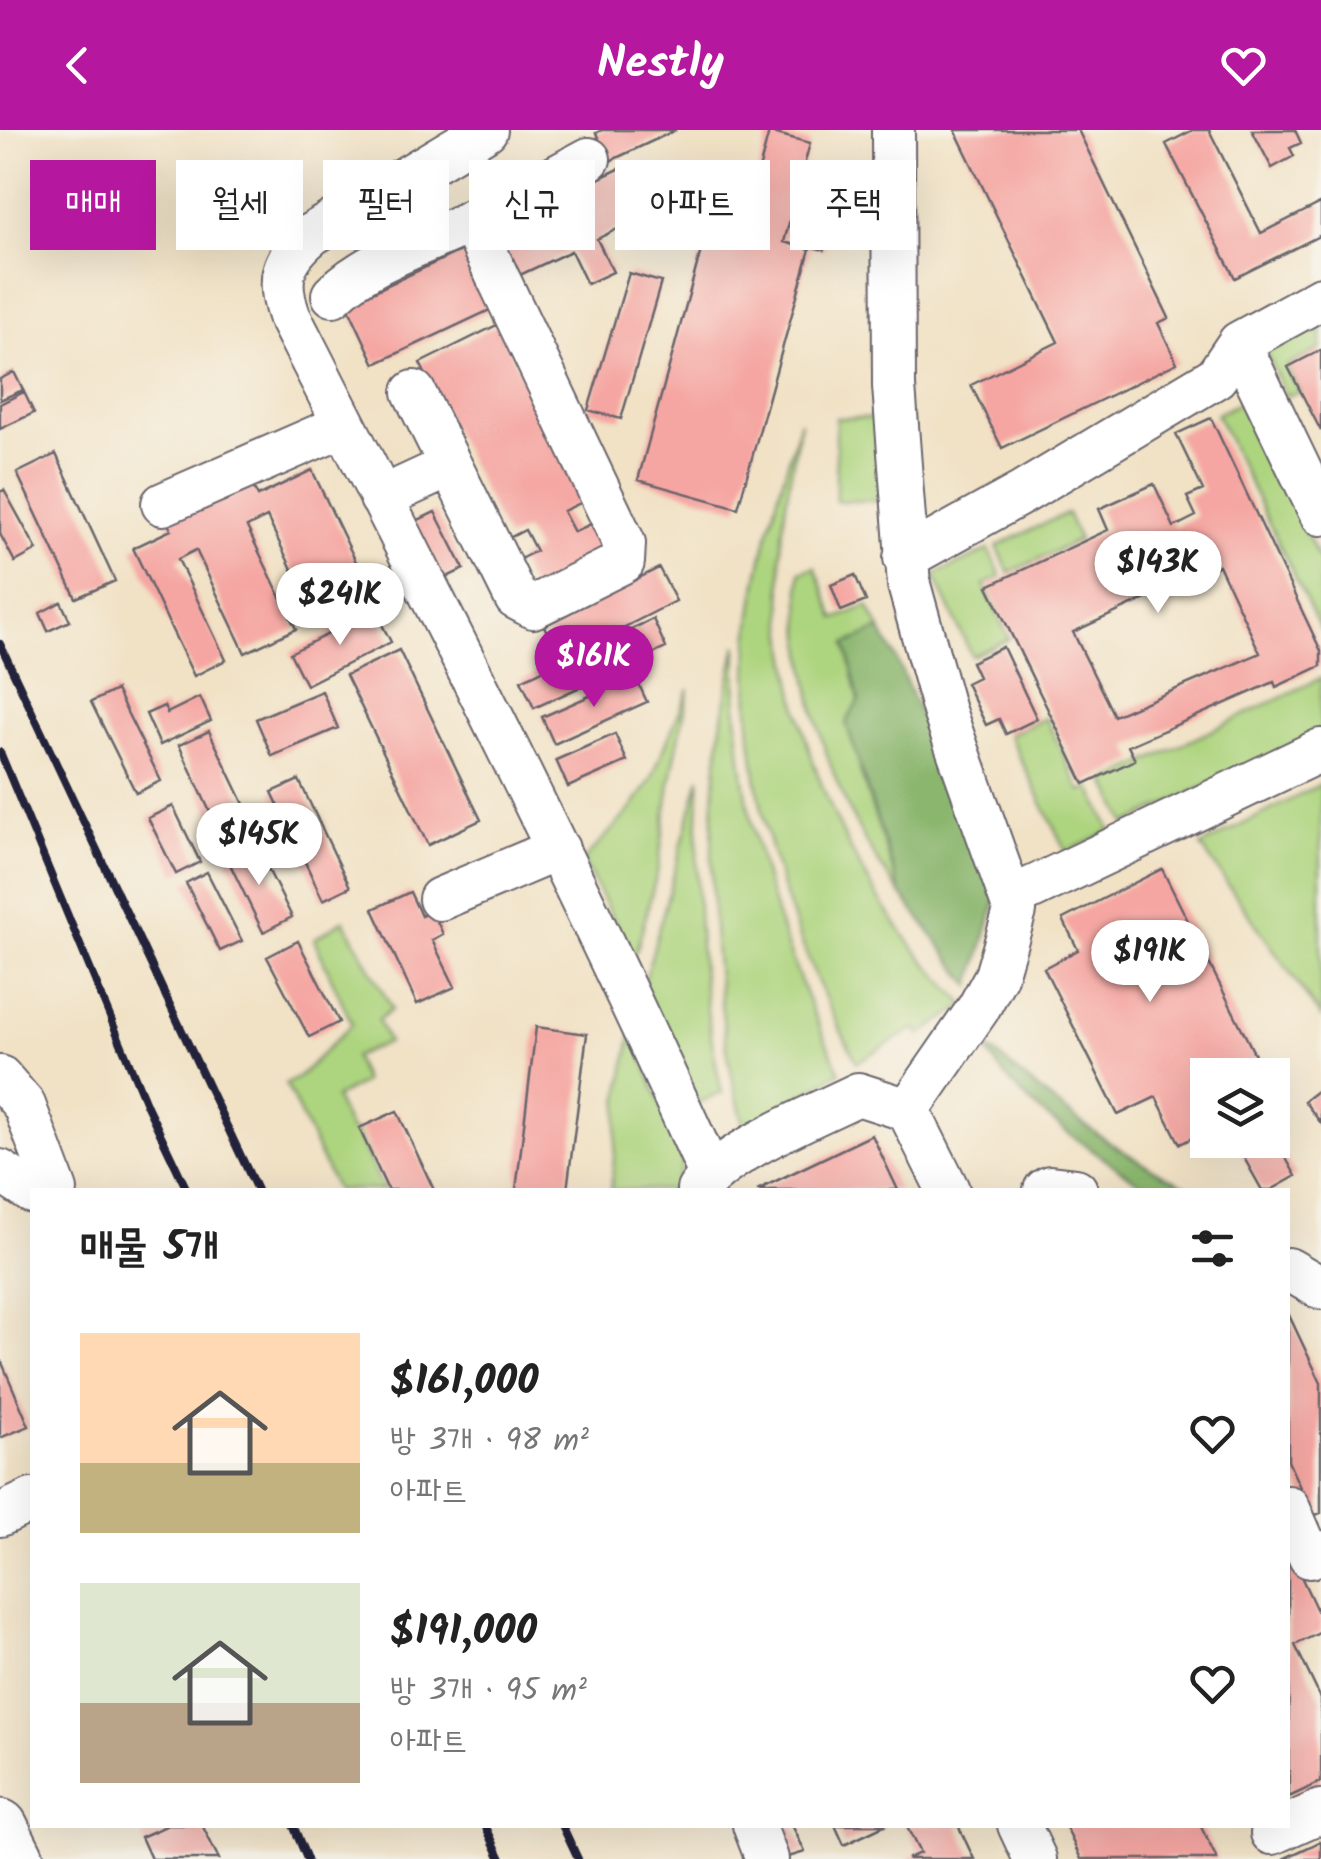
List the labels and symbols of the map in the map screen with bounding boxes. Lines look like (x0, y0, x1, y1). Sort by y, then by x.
pin: $143K (1088, 531, 1228, 616)
pin: $241K (270, 563, 410, 648)
pin: $161K (524, 625, 664, 710)
pin: $145K (189, 803, 329, 888)
pin: $191K (1080, 920, 1220, 1005)

